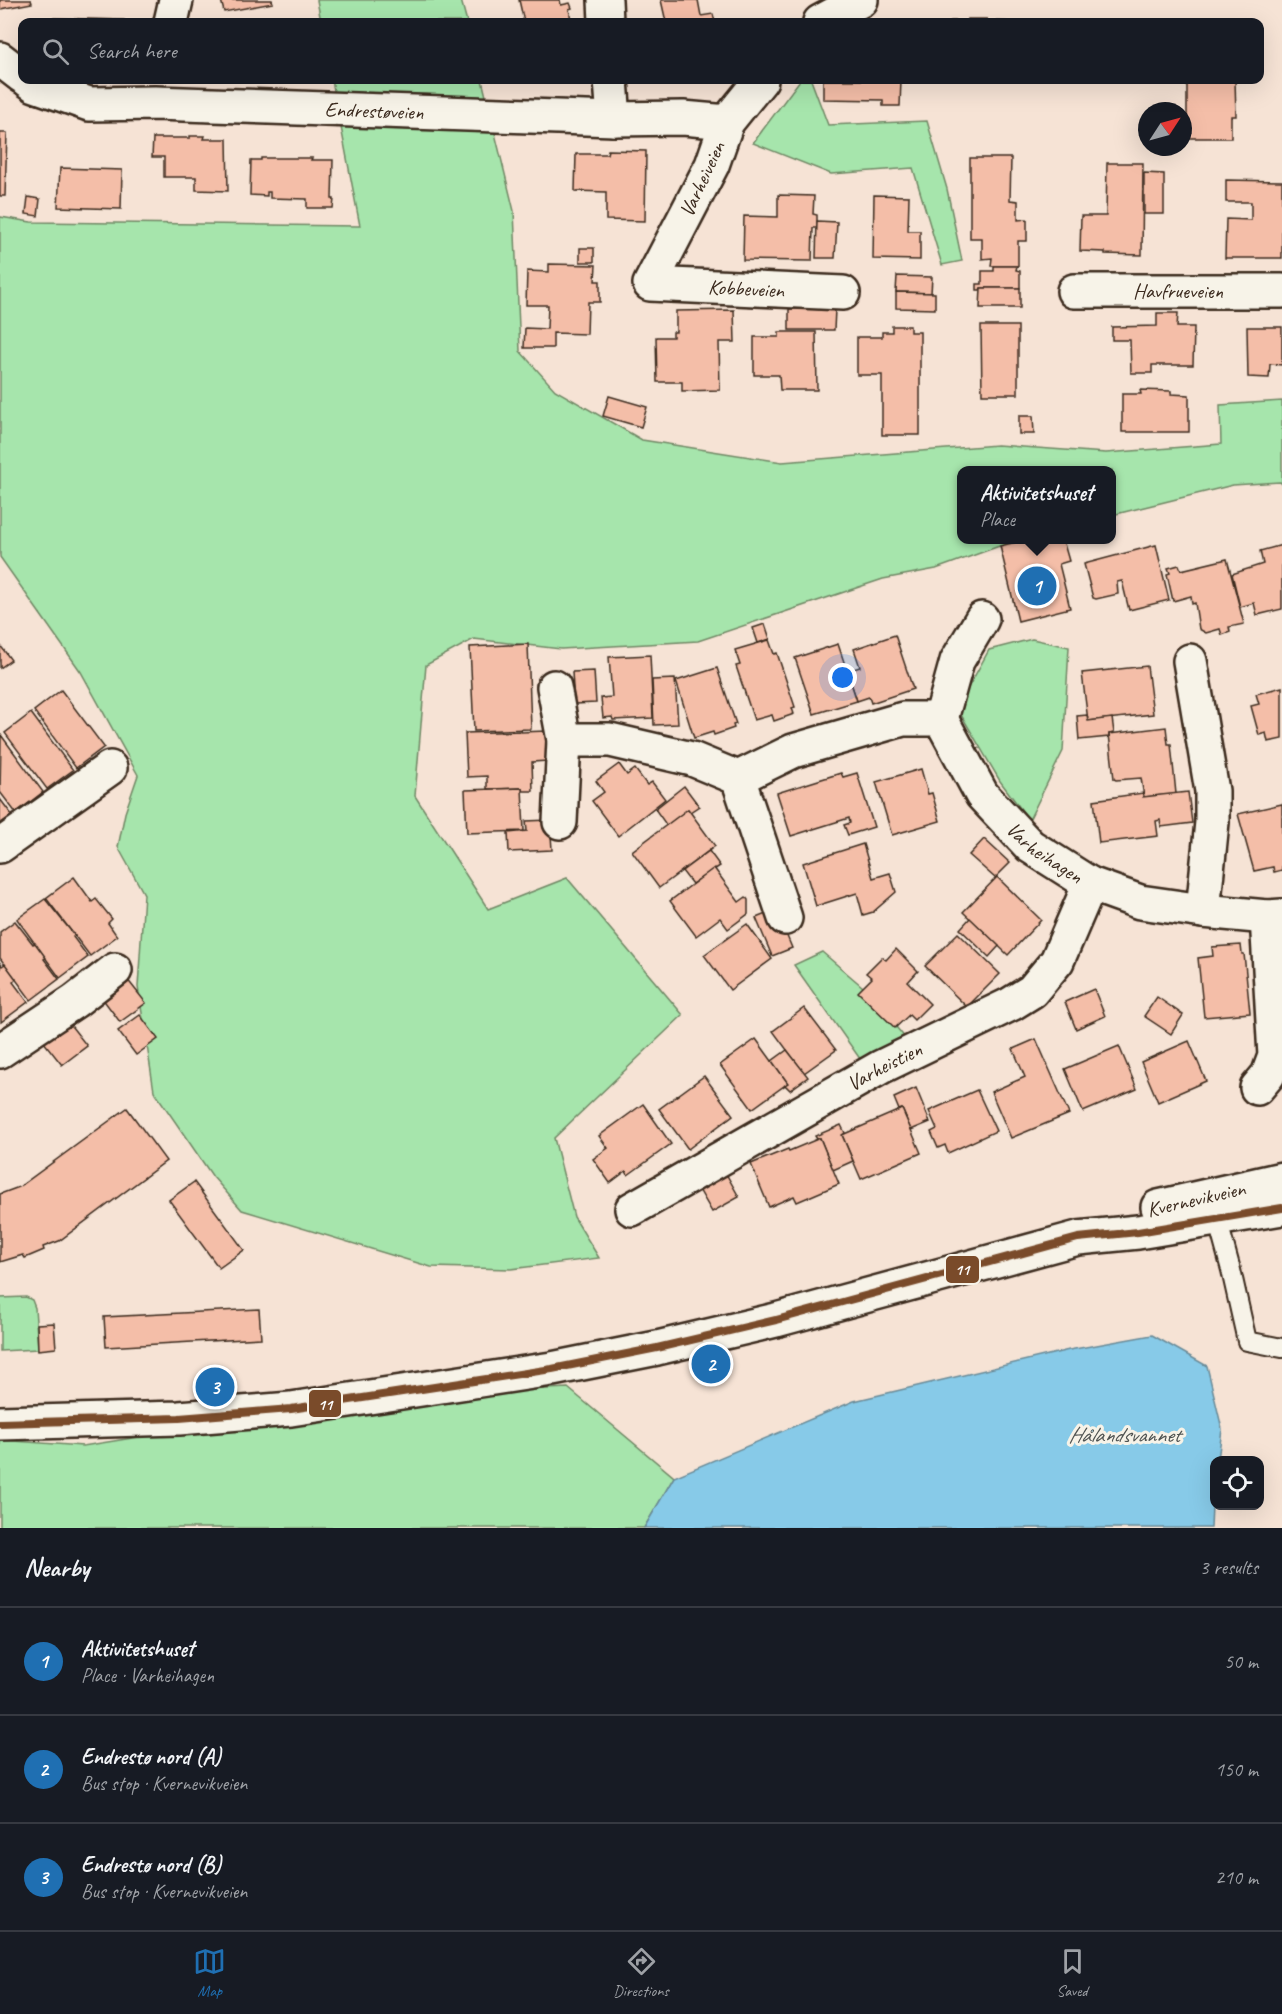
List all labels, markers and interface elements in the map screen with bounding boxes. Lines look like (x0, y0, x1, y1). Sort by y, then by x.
search box (18, 18, 1264, 84)
icon: search (39, 35, 72, 68)
text: Search here (87, 37, 177, 65)
street label: Endrestøveien (324, 96, 424, 125)
north arrow (1138, 102, 1192, 156)
street label: Varheiveien (673, 137, 731, 221)
street label: Kobbeveien (708, 274, 785, 303)
street label: Havfrueveien (1133, 278, 1223, 304)
popup (957, 466, 1116, 544)
text: Aktivitetshuset (980, 479, 1093, 507)
text: Place (980, 507, 1015, 532)
pin: 1 (1018, 564, 1056, 608)
your location (828, 663, 857, 692)
street label: Varheihagen (1001, 816, 1088, 889)
street label: Varheistien (842, 1036, 927, 1097)
street label: Kvernevikveien (1144, 1175, 1248, 1223)
line badge: 11 (945, 1255, 980, 1284)
text: 11 (955, 1260, 971, 1280)
pin: 2 (692, 1342, 730, 1386)
pin: 3 (196, 1364, 234, 1410)
line badge: 11 (308, 1389, 342, 1418)
text: 11 (318, 1395, 334, 1415)
water label: Hålandsvannet (1068, 1421, 1185, 1449)
map controls (1210, 1456, 1264, 1510)
button: locate (1210, 1456, 1264, 1510)
text: Nearby (24, 1551, 89, 1584)
text: 3 results (1199, 1555, 1258, 1580)
text: Aktivitetshuset (81, 1635, 194, 1663)
text: 1 (39, 1649, 48, 1674)
text: 50 m (1224, 1649, 1258, 1674)
text: Place · Varheihagen (81, 1663, 214, 1688)
text: Endrestø nord (A) (81, 1743, 221, 1771)
text: 2 (39, 1757, 48, 1782)
text: 150 m (1215, 1757, 1258, 1782)
text: Bus stop · Kvernevikveien (81, 1771, 247, 1796)
text: Endrestø nord (B) (81, 1851, 221, 1879)
text: 3 (39, 1865, 48, 1890)
text: 210 m (1215, 1865, 1258, 1890)
text: Bus stop · Kvernevikveien (81, 1879, 247, 1904)
tab: Map (193, 1945, 226, 2001)
tab: Directions (613, 1945, 669, 2001)
tab: Saved (1056, 1945, 1089, 2001)

